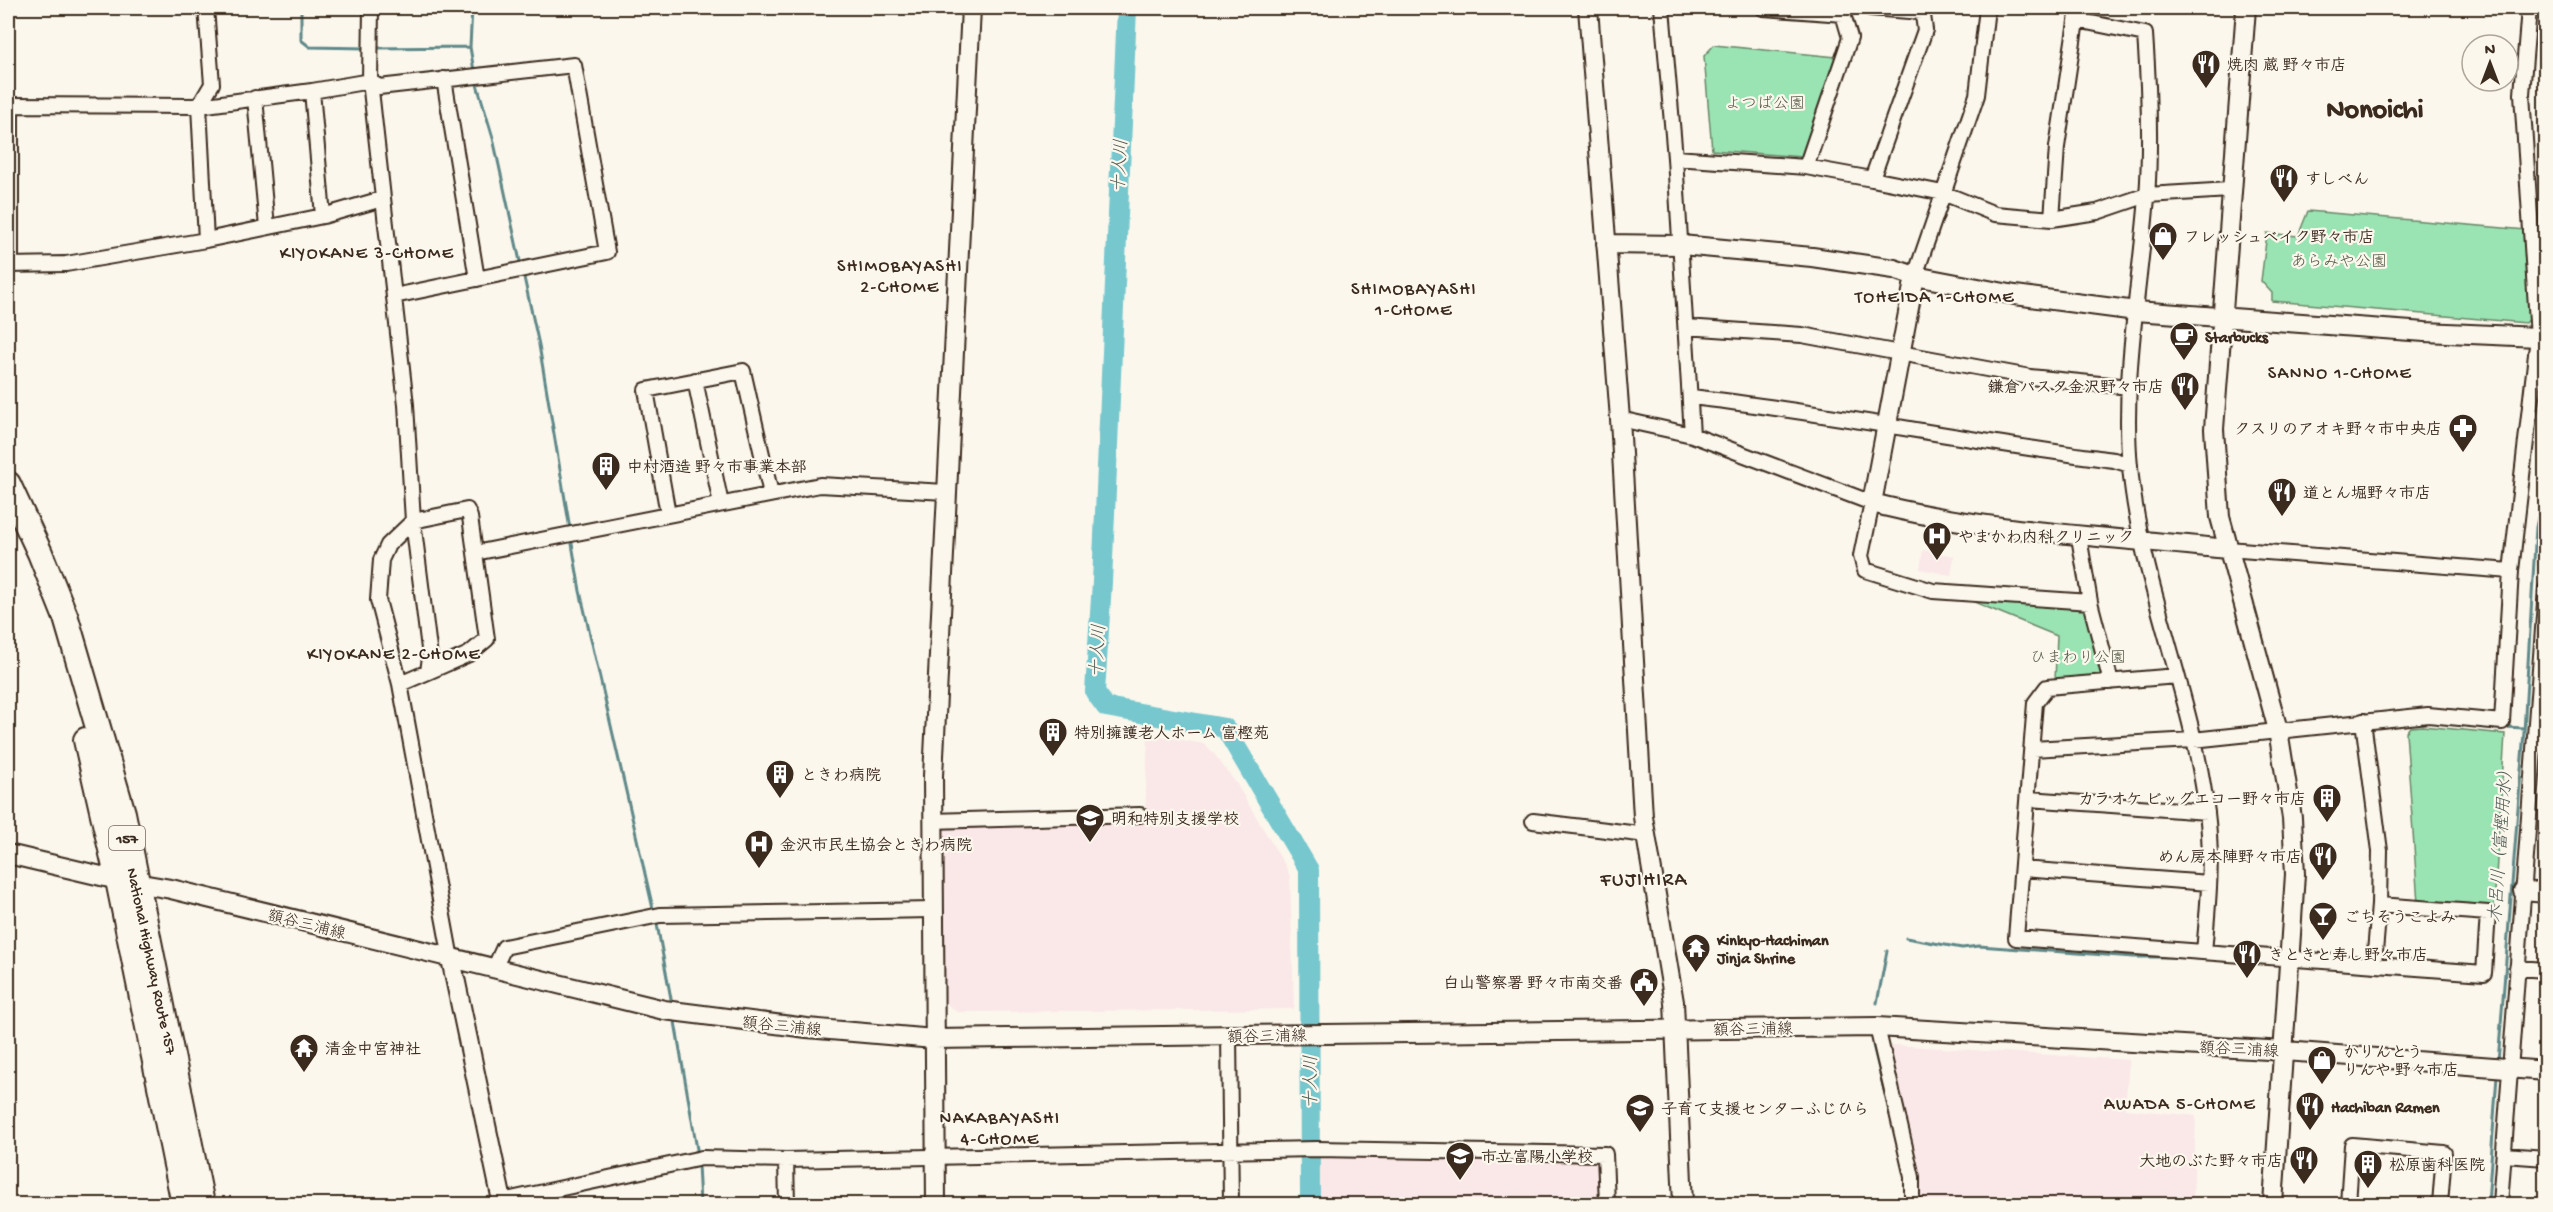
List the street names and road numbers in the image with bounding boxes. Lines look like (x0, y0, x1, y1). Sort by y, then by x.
road number: 157 (109, 826, 145, 850)
street label: National Highway Route 157 (120, 867, 179, 1058)
street label: 額谷三浦線 (265, 906, 348, 945)
street label: 額谷三浦線 (741, 1013, 823, 1042)
street label: 額谷三浦線 (1713, 1019, 1793, 1042)
street label: 額谷三浦線 (1227, 1026, 1307, 1049)
street label: 額谷三浦線 (2198, 1038, 2279, 1063)

